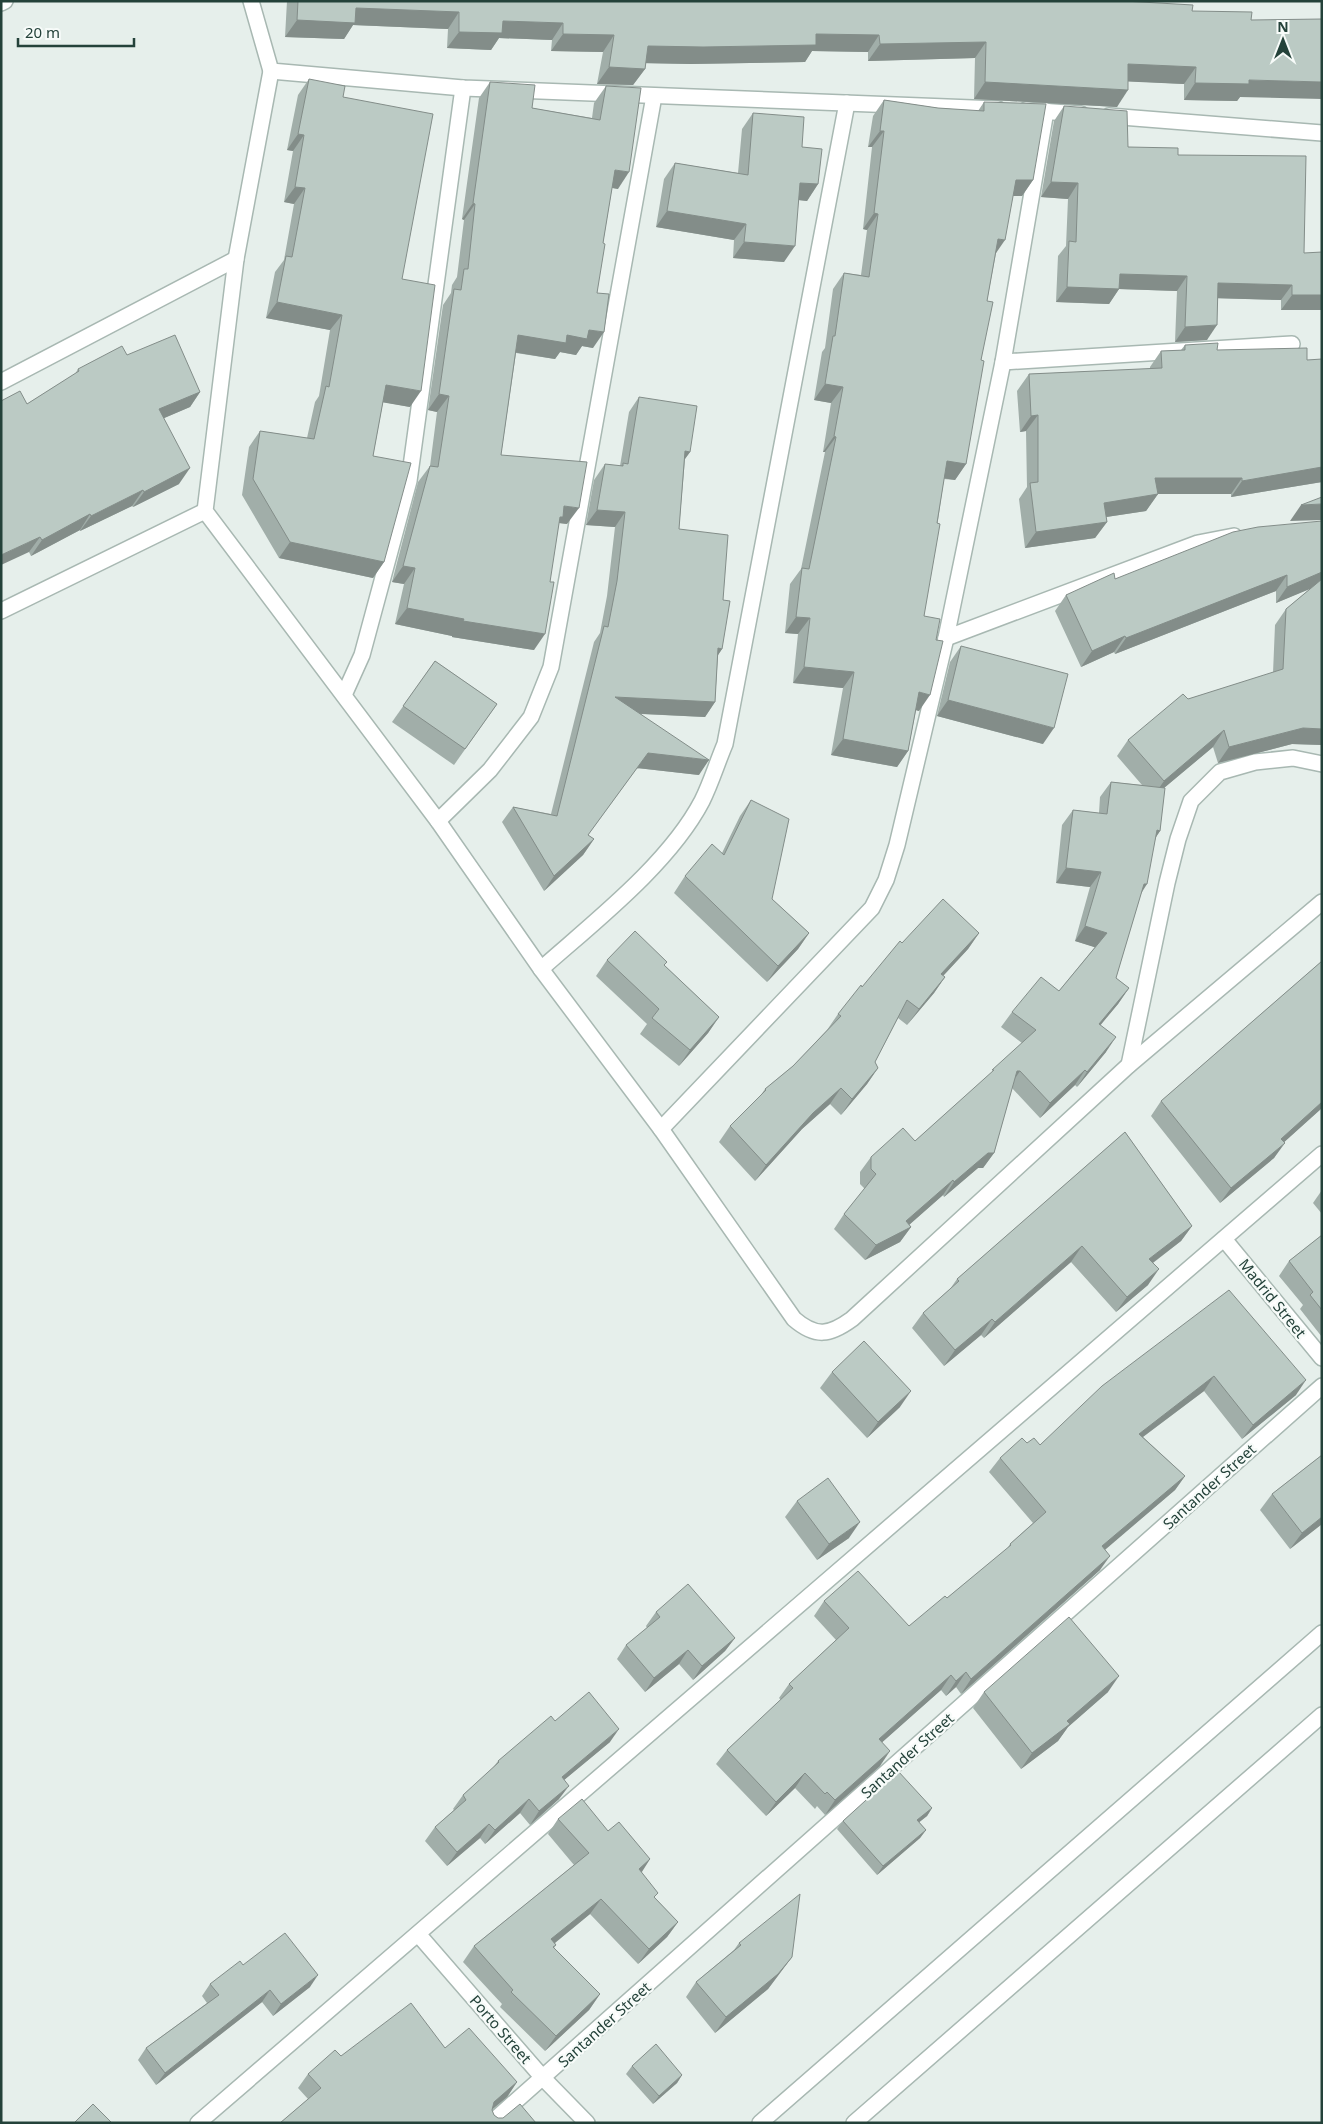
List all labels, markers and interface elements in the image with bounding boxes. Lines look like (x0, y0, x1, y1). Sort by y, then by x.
scale bar (18, 15, 134, 47)
north arrow (1258, 15, 1308, 65)
text: N (1277, 17, 1289, 36)
text: 20 m (25, 22, 60, 42)
street label: Madrid Street (1235, 1254, 1311, 1342)
street label: Santander Street (1158, 1438, 1260, 1533)
street label: Santander Street (856, 1707, 958, 1802)
street label: Santander Street (553, 1976, 655, 2071)
street label: Porto Street (466, 1991, 537, 2068)

